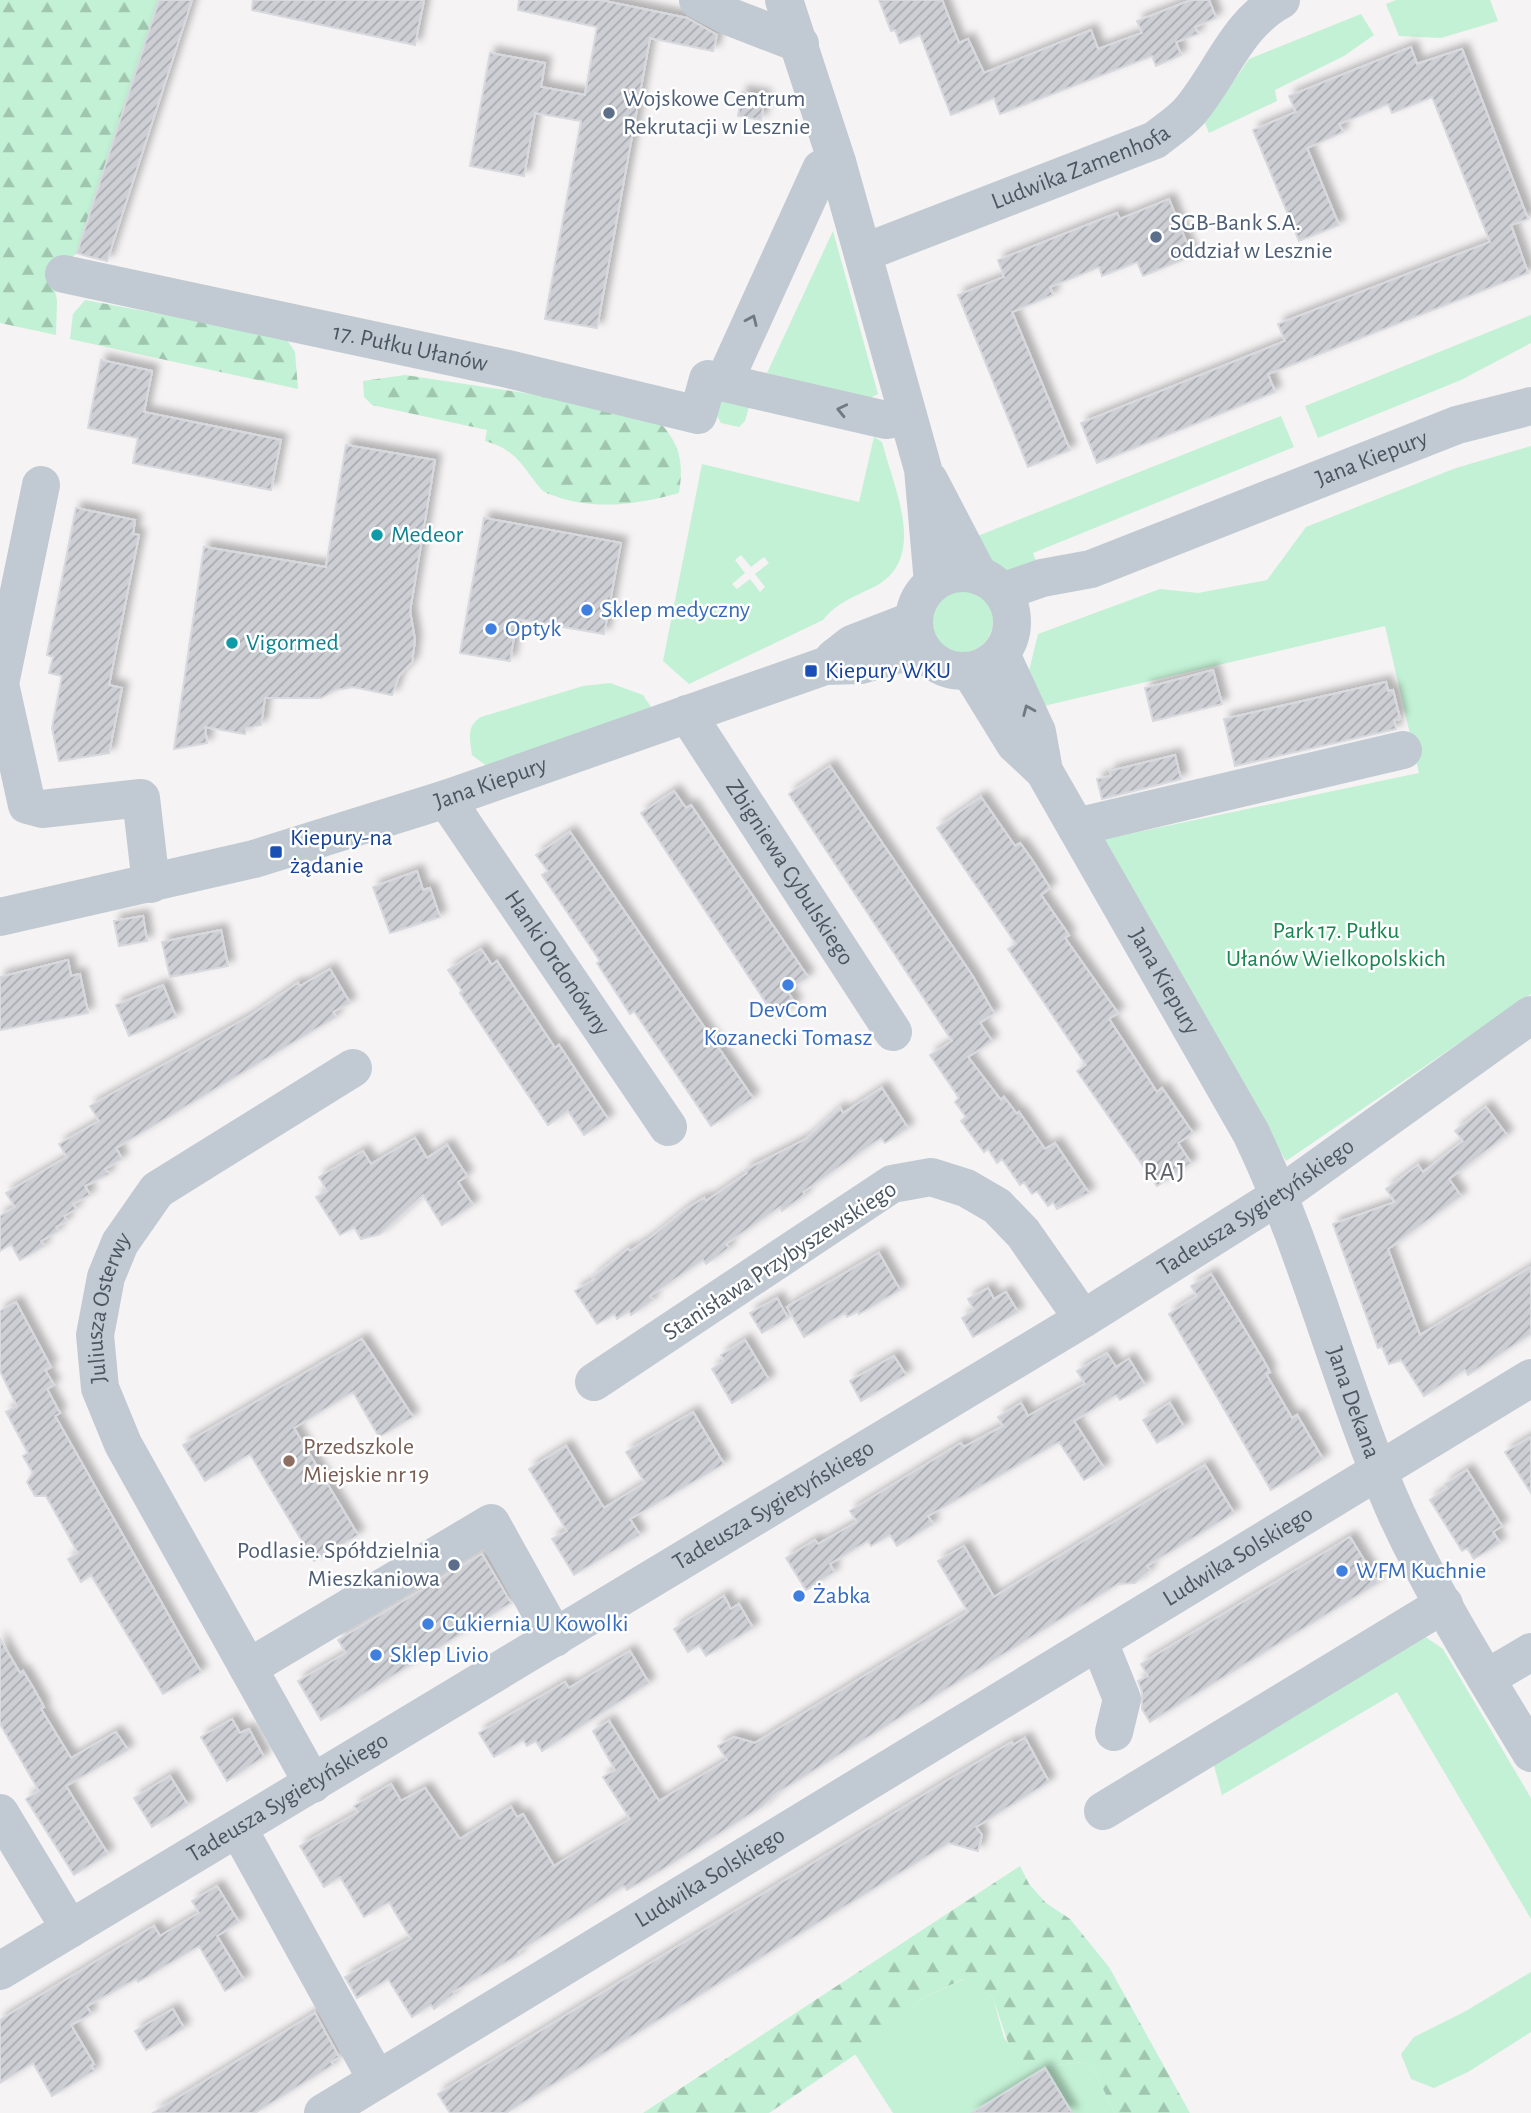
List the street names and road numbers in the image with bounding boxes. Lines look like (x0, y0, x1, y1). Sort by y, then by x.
street label: Ludwika Zamenhofa (988, 121, 1175, 214)
street label: 17. Pułku Ułanów (331, 320, 490, 376)
street label: Jana Kiepury (1313, 426, 1431, 491)
street label: Jana Kiepury (431, 753, 550, 814)
street label: Zbigniewa Cybulskiego (721, 776, 858, 970)
street label: Hanki Ordonówny (500, 886, 614, 1040)
street label: Jana Kiepury (1125, 925, 1204, 1039)
street label: Tadeusza Sygietyńskiego (1153, 1134, 1359, 1281)
street label: Stanisława Przybyszewskiego (659, 1177, 901, 1345)
street label: Juliusza Osterwy (83, 1228, 136, 1384)
street label: Jana Dekana (1322, 1344, 1384, 1462)
street label: Tadeusza Sygietyńskiego (669, 1436, 878, 1575)
street label: Ludwika Solskiego (1159, 1502, 1317, 1611)
street label: Tadeusza Sygietyńskiego (183, 1728, 393, 1867)
street label: Ludwika Solskiego (631, 1823, 789, 1932)

